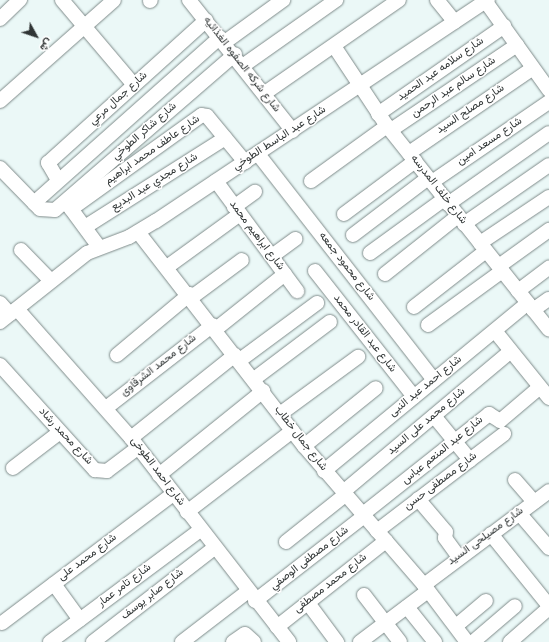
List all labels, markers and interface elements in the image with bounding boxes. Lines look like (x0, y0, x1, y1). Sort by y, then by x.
street label: شارع شركه الصفوه الغذائيه (200, 15, 282, 115)
north arrow (16, 16, 56, 56)
text: ش (35, 34, 56, 55)
street label: شارع سلامه عبد الحميد (395, 35, 487, 105)
street label: شارع سالم عبد الرحمن (409, 55, 499, 121)
street label: شارع جمال مرعي (87, 69, 151, 129)
street label: شارع مصلح السيد (434, 82, 508, 138)
street label: شارع شاكر الطوخي (110, 100, 180, 164)
street label: شارع عبد الباسط الطوخي (231, 104, 329, 174)
street label: شارع عاطف محمد ابراهيم (103, 113, 203, 189)
street label: شارع مسعد امين (455, 115, 525, 169)
street label: شارع مجدي عبد البديع (109, 151, 201, 215)
street label: شارع خلف المدرسه (407, 153, 469, 227)
street label: شارع ابراهيم محمد (225, 198, 287, 274)
street label: شارع محمود جمعه (315, 230, 377, 304)
street label: شارع عبد القادر محمد (330, 293, 398, 375)
street label: شارع محمد الشرقاوى (118, 332, 200, 400)
street label: شارع احمد عبد النبى (387, 354, 465, 420)
street label: شارع محمد على السيد (385, 386, 469, 458)
street label: شارع جمال خطاب (271, 404, 329, 474)
street label: شارع محمد رشاد (35, 406, 95, 468)
street label: شارع عبد المنعم عباس (400, 414, 486, 488)
street label: شارع احمد الطوخى (127, 435, 187, 509)
street label: شارع مصطفى حسن (402, 450, 480, 514)
street label: شارع مصيلحى السيد (446, 505, 526, 569)
street label: شارع مصطفى الوصفي (268, 524, 352, 594)
street label: شارع محمد على (56, 532, 120, 584)
street label: شارع محمد مصطفى (292, 551, 370, 617)
street label: شارع تامر عمار (96, 562, 154, 610)
street label: شارع صابر يوسف (119, 567, 187, 623)

